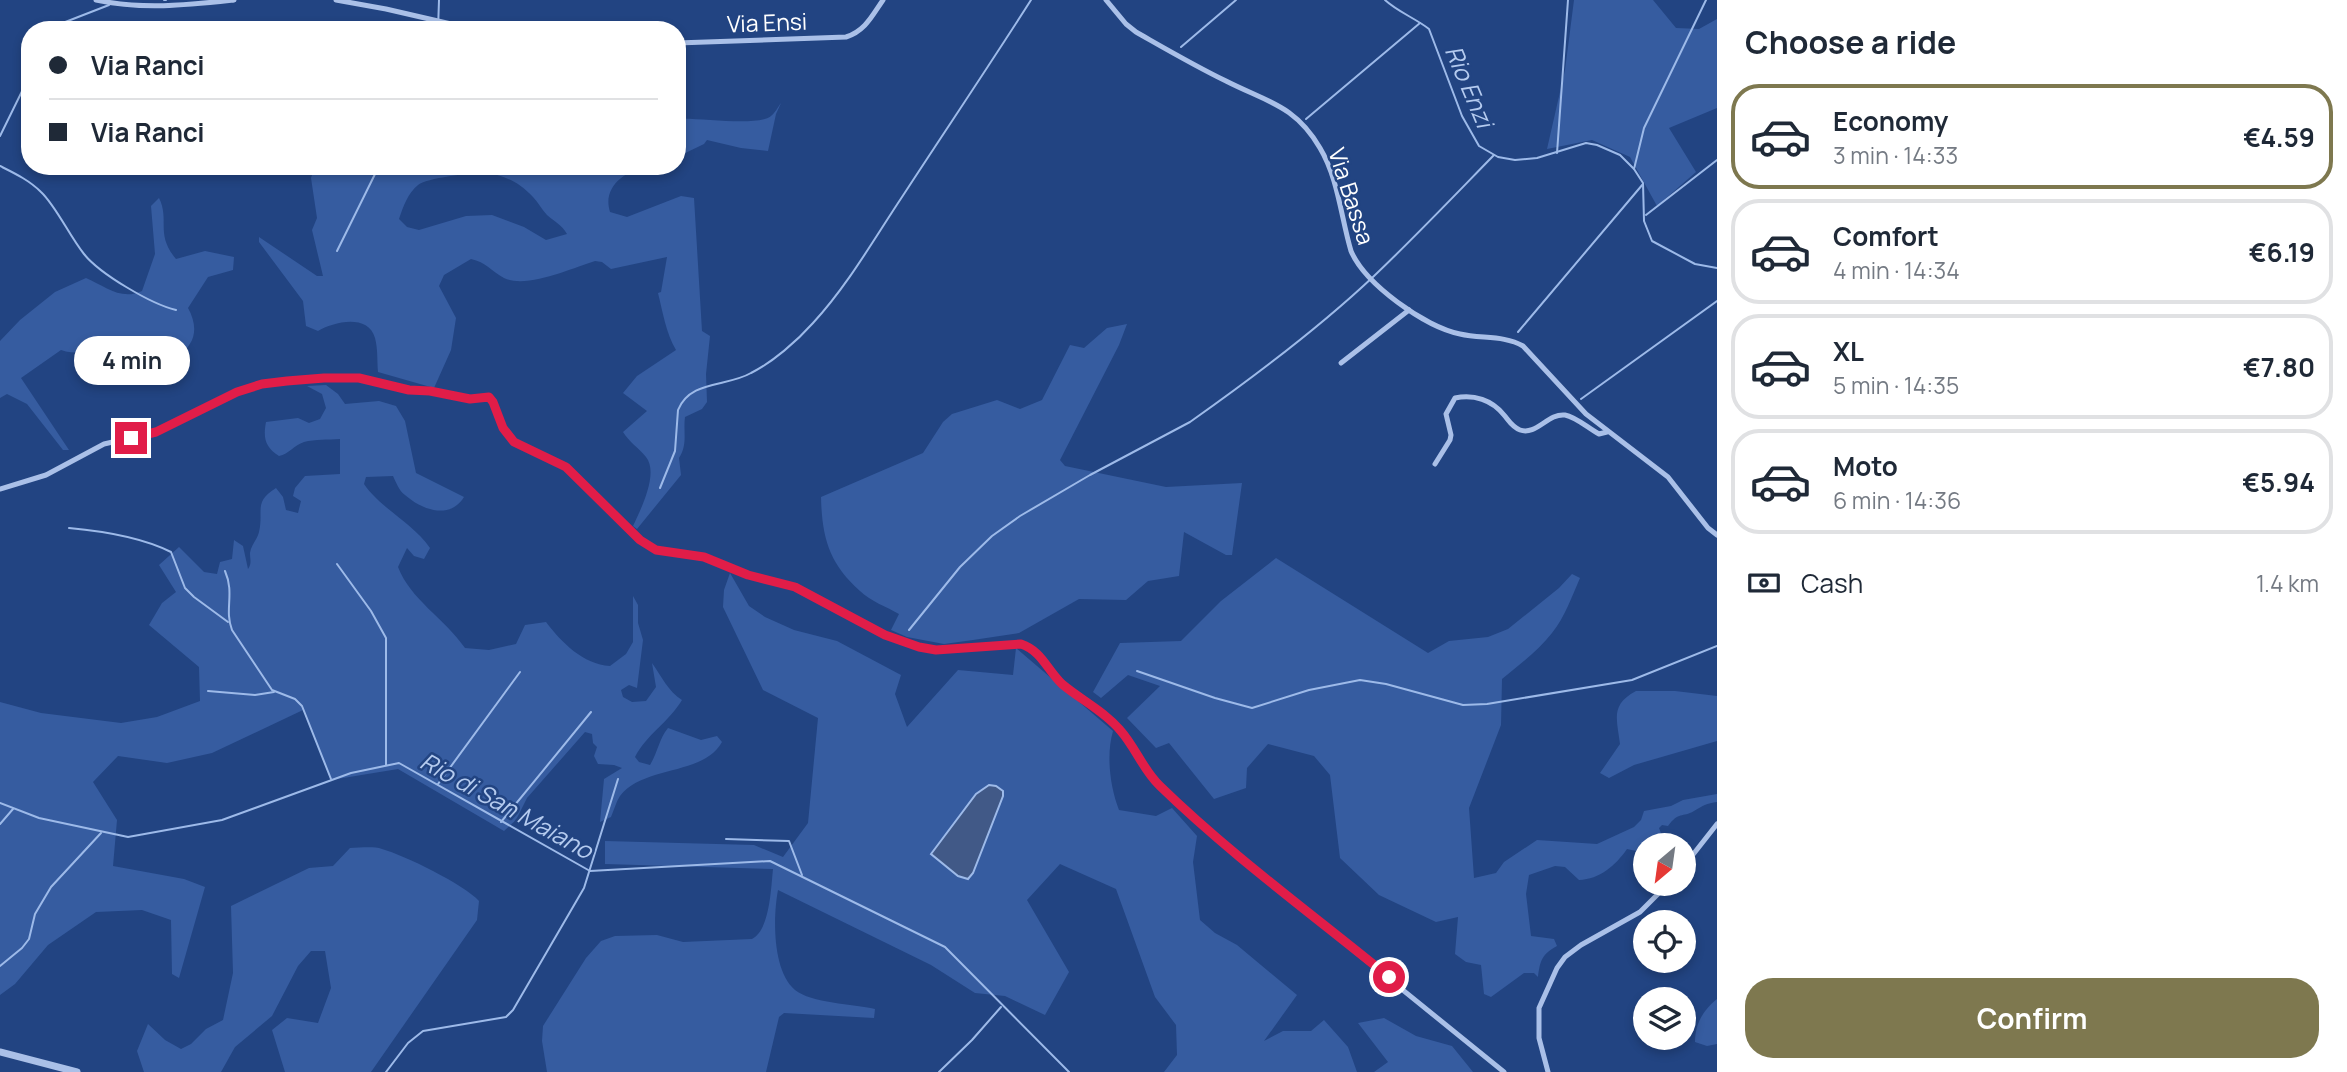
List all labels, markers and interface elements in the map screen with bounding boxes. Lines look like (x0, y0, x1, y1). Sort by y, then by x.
street label: Via Ensi (726, 5, 808, 39)
text: Choose a ride (1745, 20, 1956, 64)
water label: Rio Enzi (1438, 40, 1503, 135)
text: Via Ranci (91, 47, 205, 83)
text: Economy (1833, 103, 1948, 139)
icon: car (1749, 105, 1812, 168)
text: Via Ranci (91, 114, 205, 150)
text: €4.59 (2243, 119, 2315, 155)
text: 3 min · 14:33 (1833, 139, 1958, 171)
street label: Via Bassa (1321, 144, 1383, 248)
text: Comfort (1833, 218, 1939, 254)
icon: car (1749, 220, 1812, 283)
text: €6.19 (2249, 234, 2315, 270)
text: 4 min · 14:34 (1833, 254, 1960, 286)
text: XL (1833, 333, 1864, 369)
icon: car (1749, 335, 1812, 398)
callout: 4 min (73, 336, 189, 386)
text: 4 min (102, 344, 162, 376)
text: €7.80 (2243, 349, 2315, 385)
text: 5 min · 14:35 (1833, 369, 1959, 401)
route end (115, 422, 147, 454)
text: Moto (1833, 448, 1898, 484)
icon: car (1749, 450, 1812, 513)
text: €5.94 (2242, 464, 2315, 500)
text: 6 min · 14:36 (1833, 484, 1961, 516)
icon: cash (1745, 564, 1783, 602)
text: Cash (1801, 565, 1863, 601)
text: 1.4 km (2256, 567, 2319, 599)
water label: Rio di San Maiano (415, 744, 601, 867)
north arrow (1633, 833, 1696, 896)
map controls (1633, 833, 1696, 1050)
button: locate (1633, 910, 1696, 973)
route start (1373, 961, 1405, 993)
button: Confirm (1745, 978, 2319, 1058)
button: layers (1633, 987, 1696, 1050)

